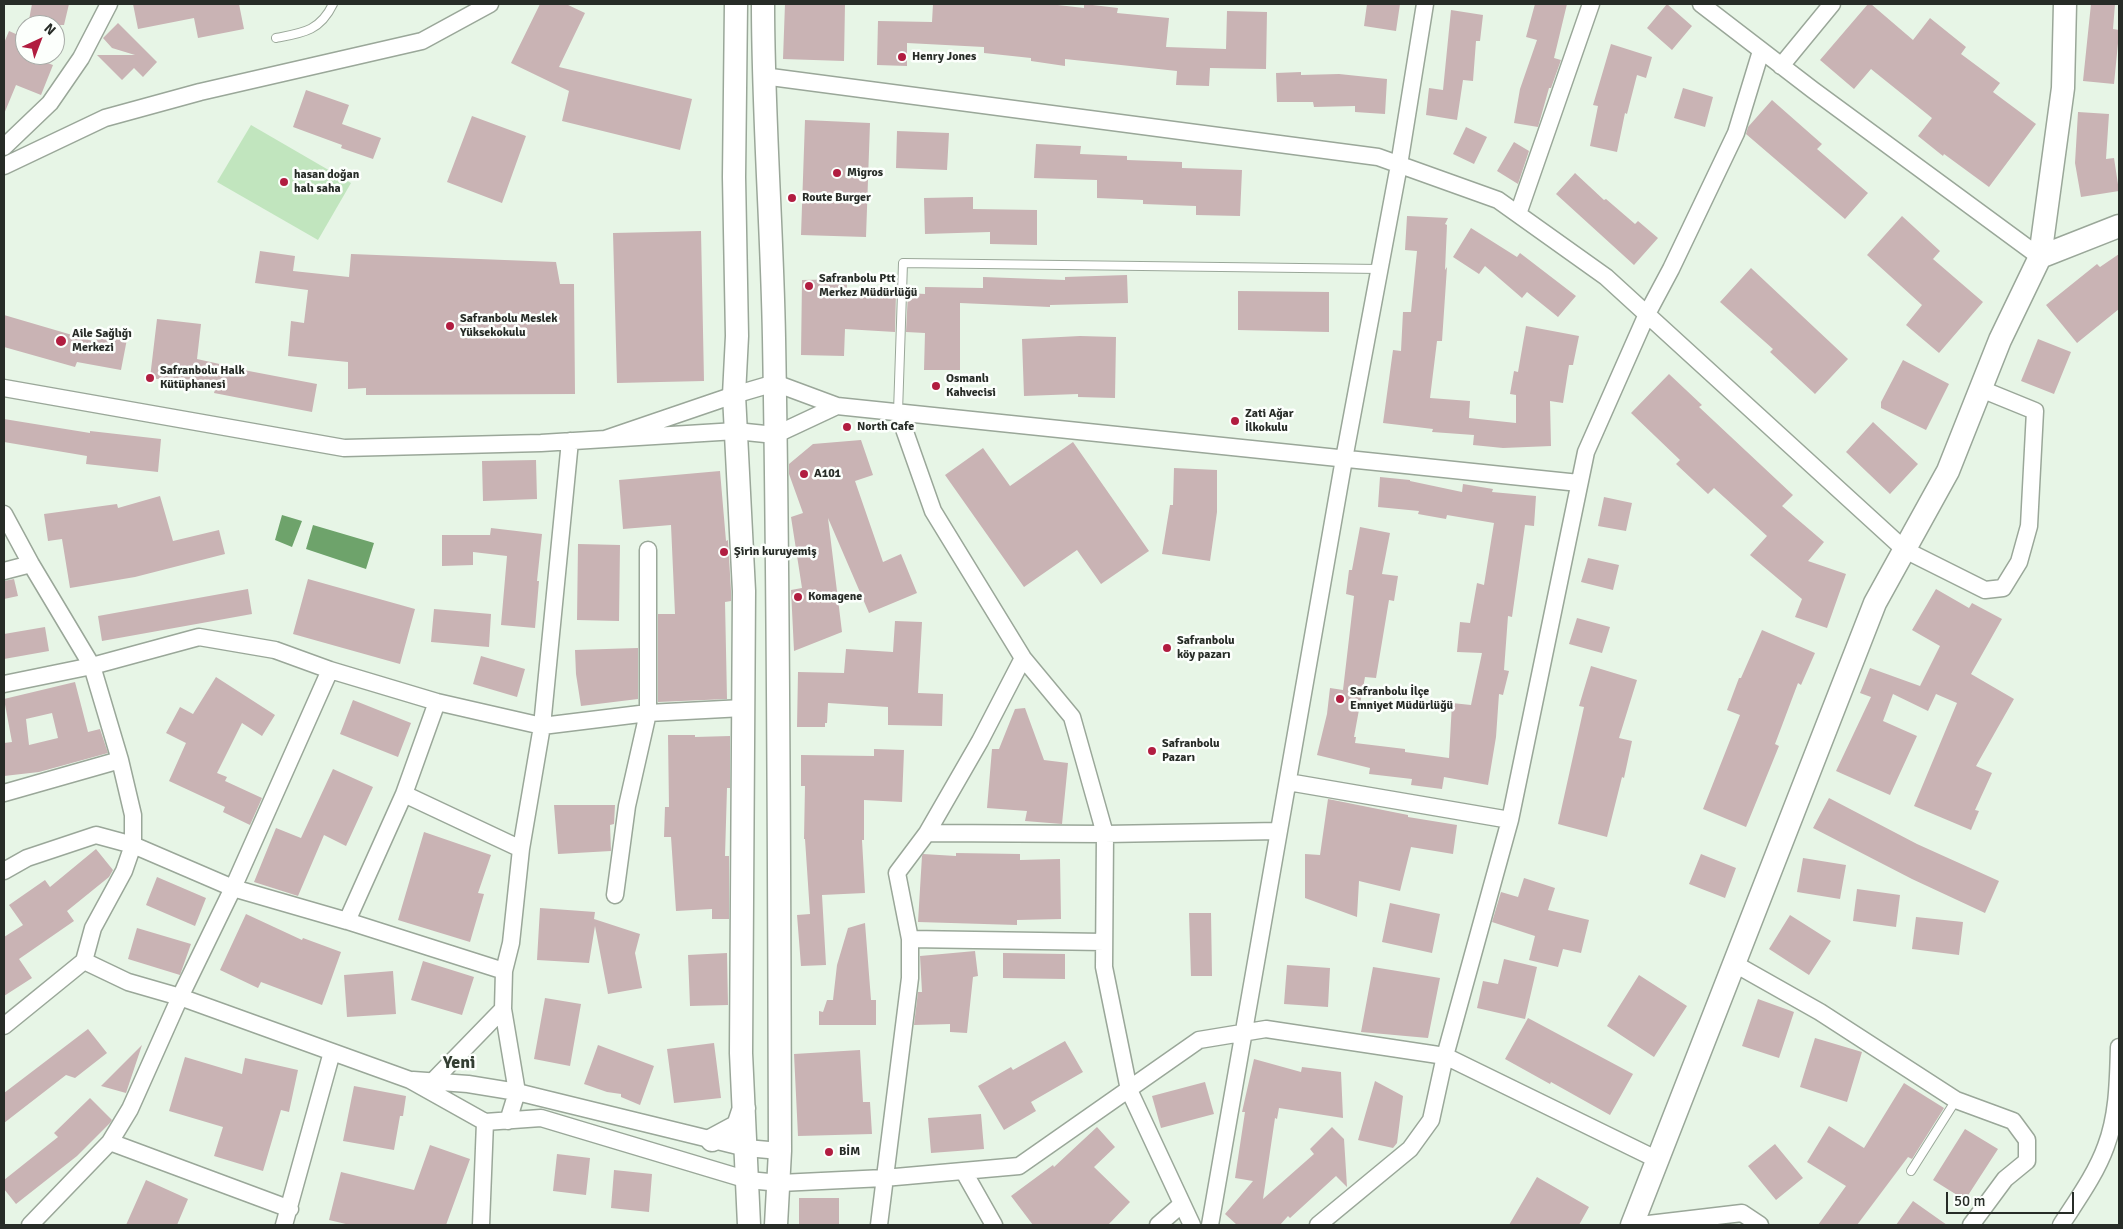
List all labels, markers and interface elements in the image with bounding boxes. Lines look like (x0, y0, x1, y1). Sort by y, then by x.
north arrow (15, 15, 65, 65)
text: N (41, 20, 59, 39)
place label: Henry Jones (912, 50, 976, 64)
marker: Henry Jones (896, 51, 908, 63)
place label: Migros (847, 166, 883, 180)
marker: Migros (831, 167, 843, 179)
place label: hasan doğan halı saha (294, 168, 359, 196)
marker: hasan doğan halı saha (278, 176, 290, 188)
place label: Route Burger (802, 191, 871, 205)
marker: Route Burger (786, 192, 798, 204)
place label: Safranbolu Ptt Merkez Müdürlüğü (819, 272, 917, 300)
marker: Safranbolu Ptt Merkez Müdürlüğü (803, 280, 815, 292)
place label: Safranbolu Meslek Yüksekokulu (460, 312, 557, 340)
marker: Safranbolu Meslek Yüksekokulu (444, 320, 456, 332)
place label: Aile Sağlığı Merkezi (72, 327, 132, 355)
marker: Aile Sağlığı Merkezi (54, 334, 68, 348)
place label: Safranbolu Halk Kütüphanesi (160, 364, 245, 392)
marker: Safranbolu Halk Kütüphanesi (144, 372, 156, 384)
place label: Osmanlı Kahvecisi (946, 372, 996, 400)
marker: Osmanlı Kahvecisi (930, 380, 942, 392)
place label: Zati Ağar İlkokulu (1245, 407, 1294, 435)
marker: Zati Ağar İlkokulu (1229, 415, 1241, 427)
place label: North Cafe (857, 420, 914, 434)
marker: North Cafe (841, 421, 853, 433)
place label: A101 (814, 467, 841, 481)
marker: A101 (798, 468, 810, 480)
place label: Şirin kuruyemiş (734, 545, 816, 559)
marker: Şirin kuruyemiş (718, 546, 730, 558)
place label: Komagene (808, 590, 862, 604)
marker: Komagene (792, 591, 804, 603)
place label: Safranbolu köy pazarı (1177, 634, 1235, 662)
marker: Safranbolu köy pazarı (1161, 642, 1173, 654)
place label: Safranbolu İlçe Emniyet Müdürlüğü (1350, 685, 1453, 713)
marker: Safranbolu İlçe Emniyet Müdürlüğü (1334, 693, 1346, 705)
place label: Safranbolu Pazarı (1162, 737, 1220, 765)
marker: Safranbolu Pazarı (1146, 745, 1158, 757)
district label: Yeni (443, 1052, 475, 1074)
place label: BİM (839, 1145, 860, 1159)
marker: BİM (823, 1146, 835, 1158)
scale bar (1948, 1182, 2076, 1214)
text: 50 m (1954, 1192, 1985, 1210)

